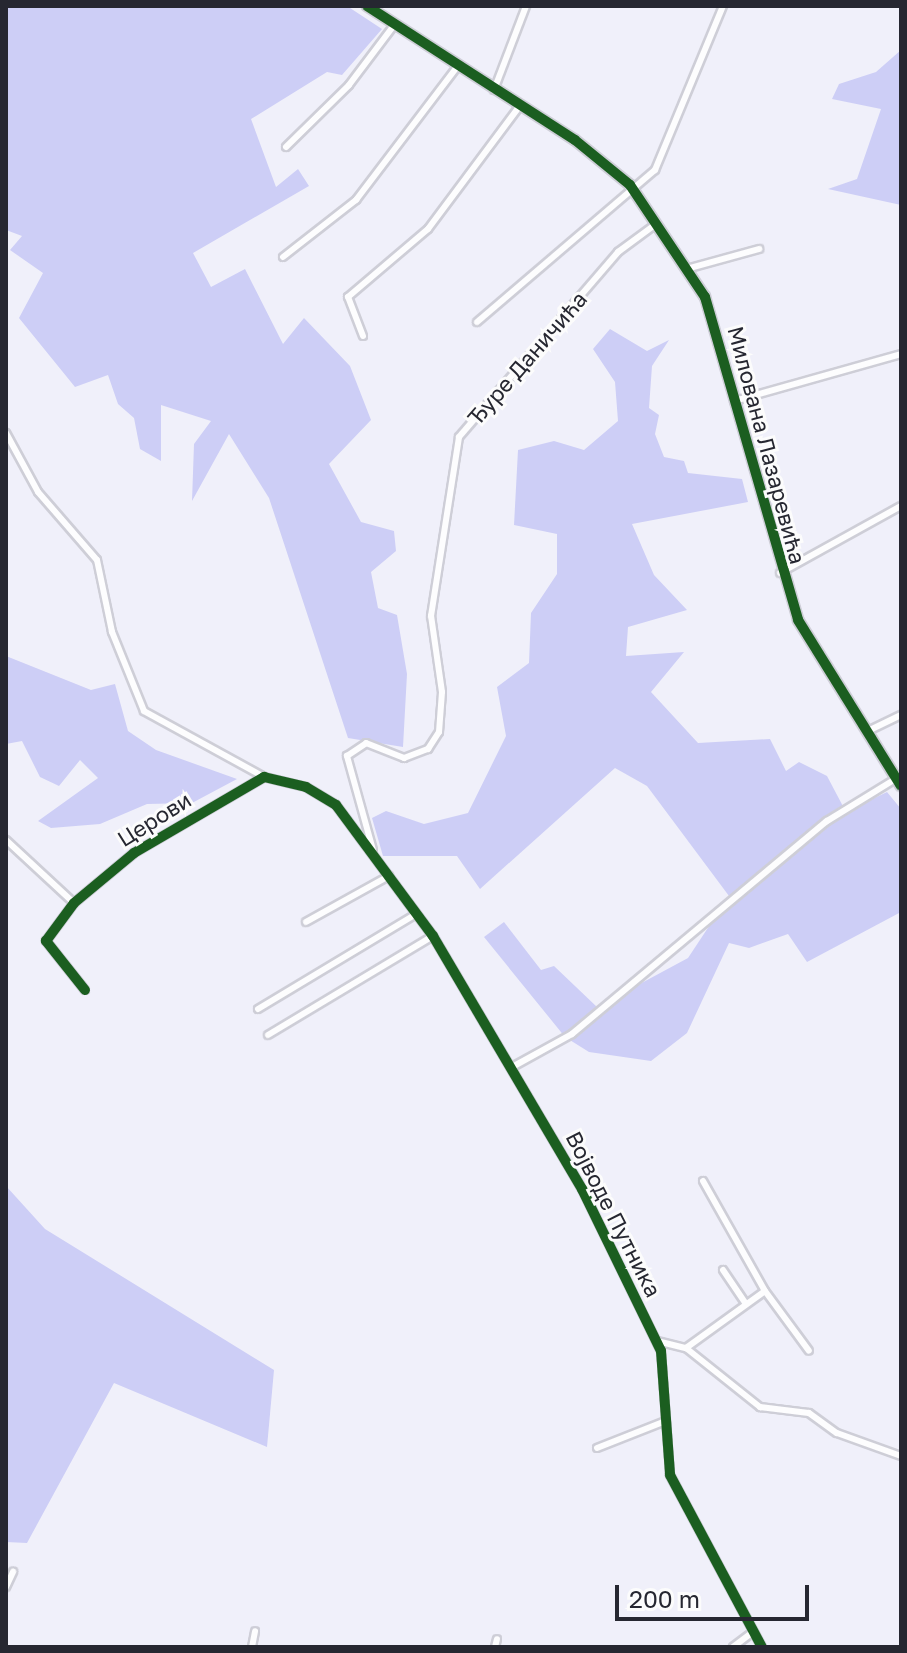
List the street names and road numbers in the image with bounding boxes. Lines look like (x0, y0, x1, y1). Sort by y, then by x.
street label: Ђуре Даничића (462, 286, 592, 430)
street label: Милована Лазаревића (723, 323, 811, 567)
street label: Церови (112, 786, 196, 852)
street label: Војводе Путника (561, 1127, 667, 1301)

